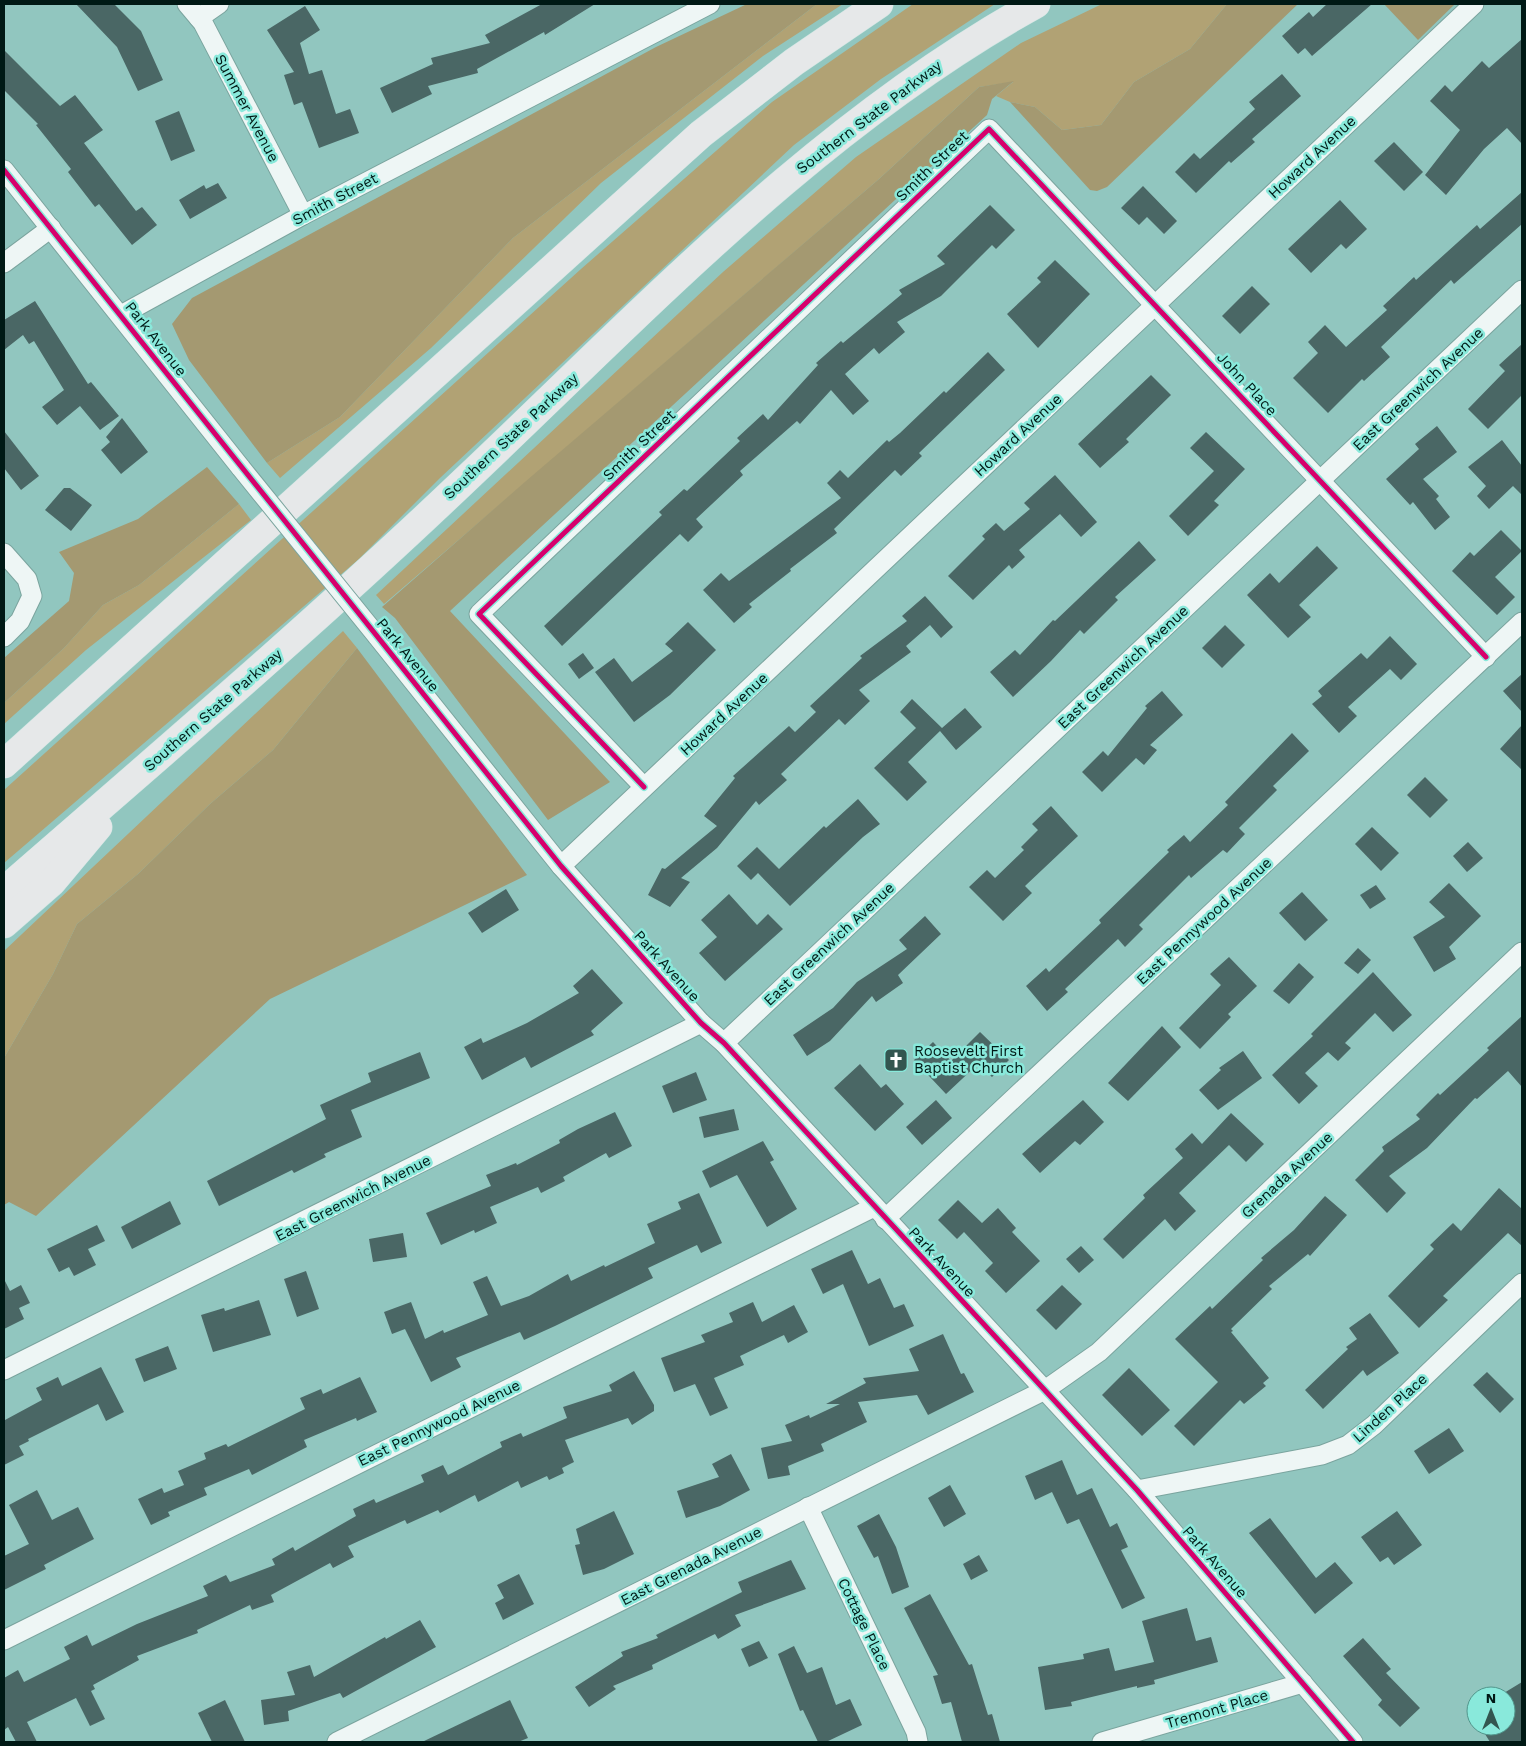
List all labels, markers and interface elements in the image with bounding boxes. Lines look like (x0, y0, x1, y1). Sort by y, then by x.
street label: Summer Avenue (211, 51, 283, 165)
street label: Southern State Parkway (793, 56, 945, 178)
street label: Howard Avenue (1264, 112, 1360, 202)
street label: Smith Street (892, 127, 972, 205)
street label: Smith Street (289, 169, 381, 229)
street label: Park Avenue (121, 298, 191, 380)
street label: East Greenwich Avenue (1349, 324, 1487, 454)
street label: John Place (1213, 348, 1281, 420)
street label: Southern State Parkway (440, 369, 582, 503)
street label: Howard Avenue (970, 390, 1066, 480)
street label: Smith Street (599, 406, 679, 484)
street label: East Greenwich Avenue (1054, 602, 1192, 732)
street label: Park Avenue (373, 615, 443, 695)
street label: Southern State Parkway (140, 645, 286, 775)
street label: Howard Avenue (676, 669, 772, 759)
street label: East Pennywood Avenue (1133, 854, 1275, 988)
street label: East Greenwich Avenue (760, 879, 898, 1009)
street label: Park Avenue (630, 927, 704, 1005)
place label: Roosevelt First Baptist Church (914, 1042, 1024, 1077)
church icon: Roosevelt First Baptist Church (883, 1047, 909, 1073)
street label: Grenada Avenue (1238, 1128, 1336, 1222)
street label: East Greenwich Avenue (272, 1151, 434, 1245)
street label: Park Avenue (905, 1223, 979, 1301)
street label: Linden Place (1349, 1370, 1431, 1446)
street label: East Pennywood Avenue (355, 1376, 523, 1470)
street label: Park Avenue (1179, 1522, 1251, 1602)
street label: East Grenada Avenue (618, 1523, 764, 1609)
street label: Cottage Place (834, 1575, 894, 1673)
street label: Tremont Place (1164, 1686, 1270, 1732)
north arrow (1466, 1686, 1516, 1736)
text: N (1486, 1690, 1496, 1706)

